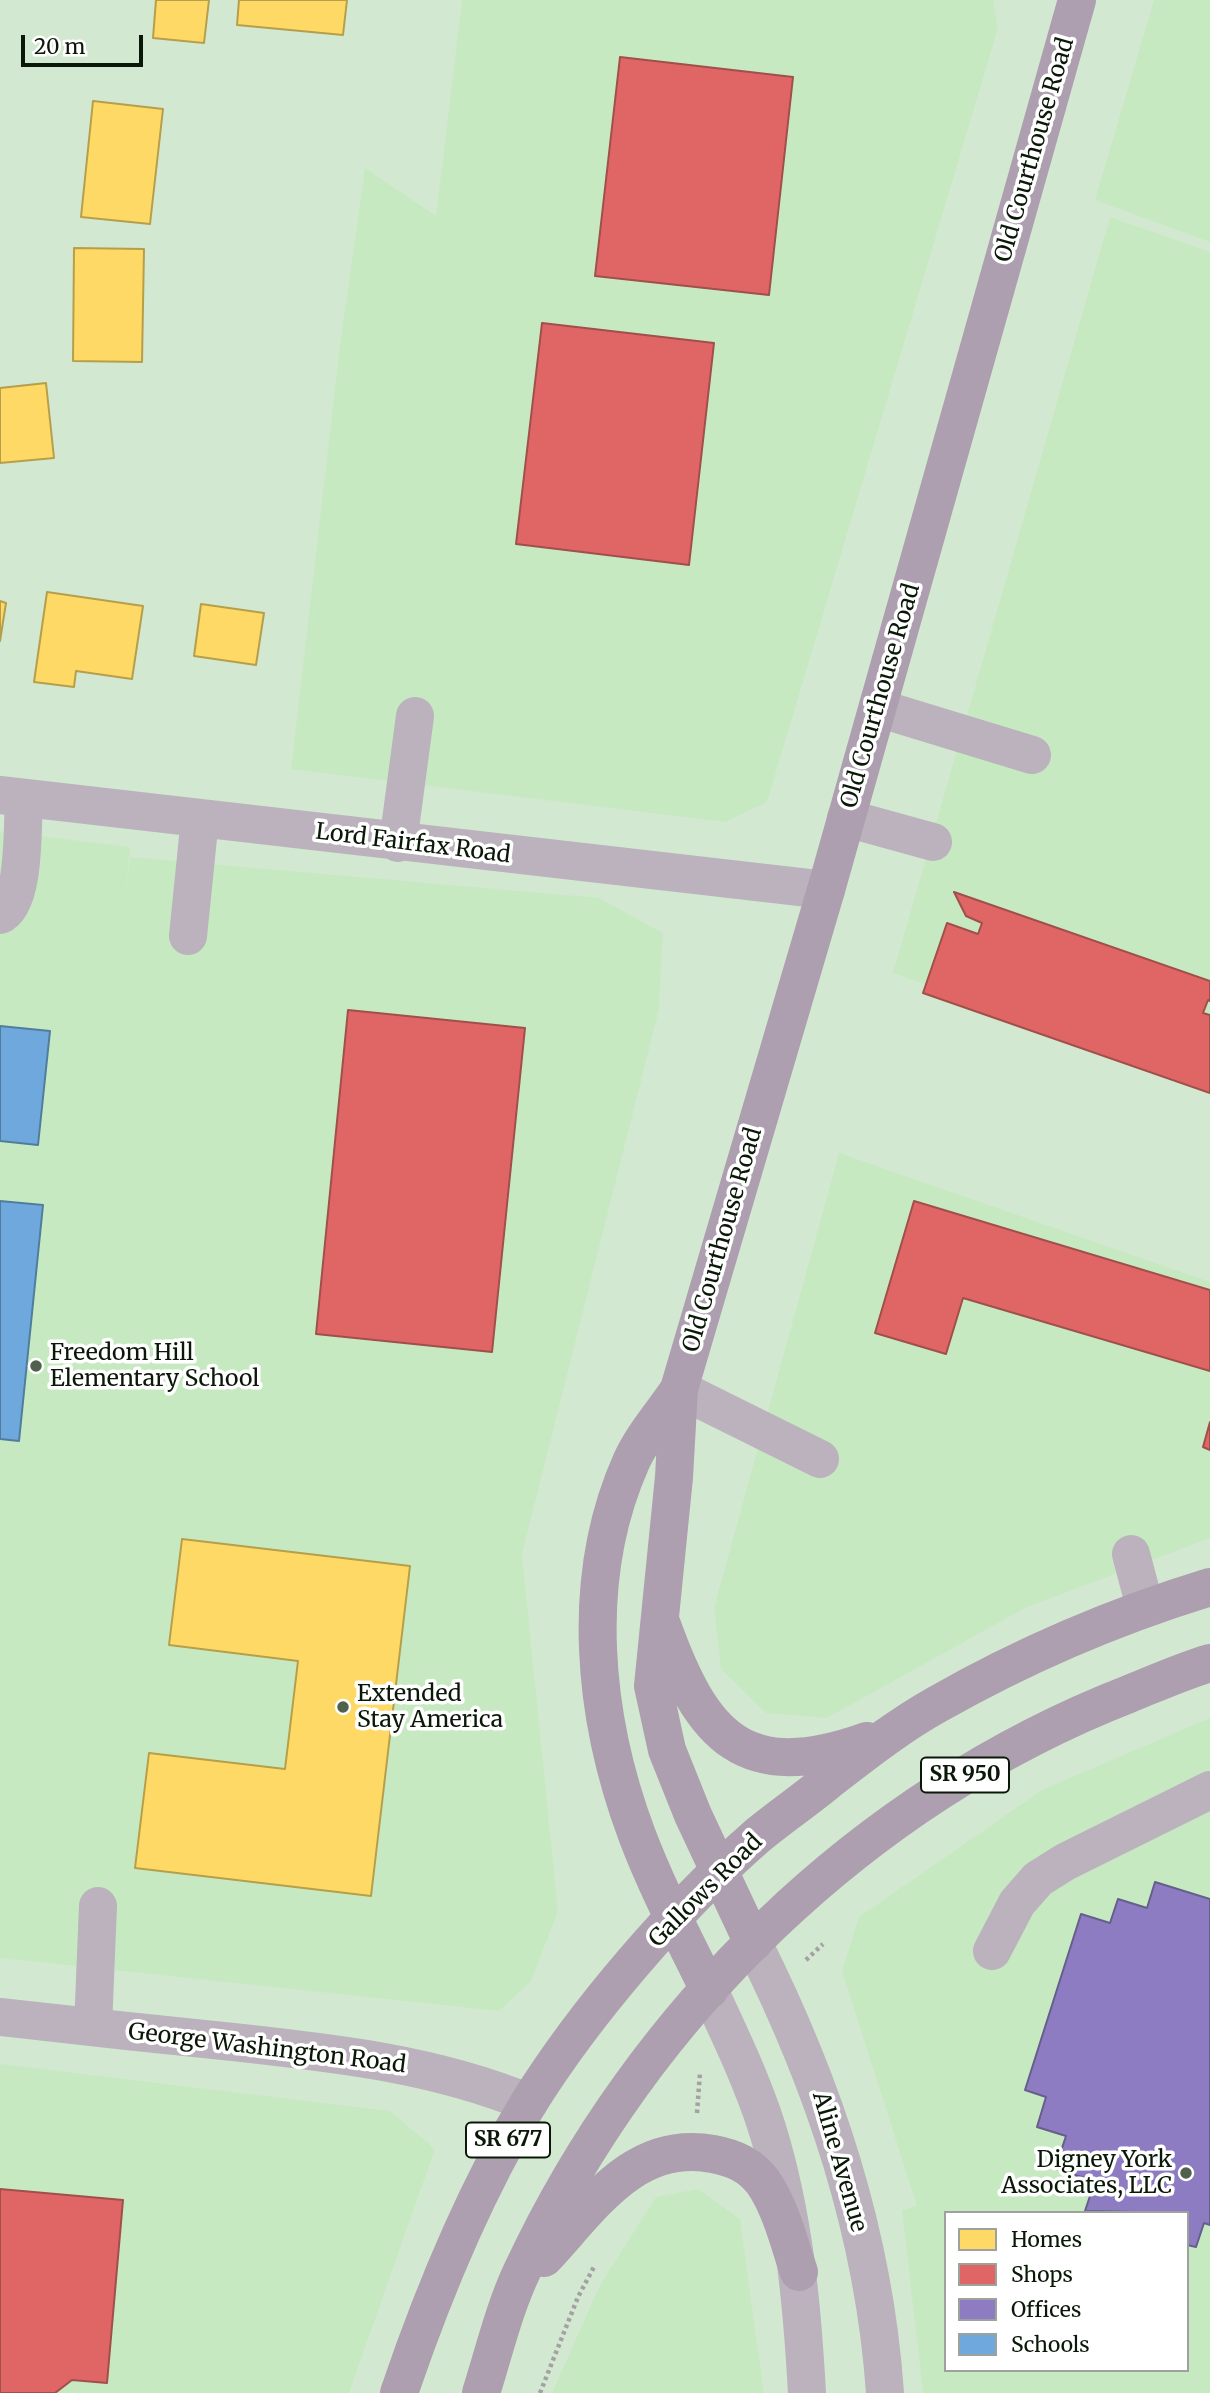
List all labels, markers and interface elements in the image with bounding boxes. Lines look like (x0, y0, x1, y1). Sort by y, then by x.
scale bar (24, 21, 147, 65)
text: 20 m (34, 33, 85, 60)
street label: Old Courthouse Road (990, 35, 1080, 265)
street label: Old Courthouse Road (836, 581, 926, 811)
street label: Lord Fairfax Road (314, 818, 512, 870)
street label: Old Courthouse Road (678, 1125, 768, 1355)
place label: Freedom Hill Elementary School (50, 1339, 259, 1393)
marker: Freedom Hill Elementary School (28, 1358, 44, 1374)
place label: Extended Stay America (357, 1680, 503, 1734)
marker: Extended Stay America (335, 1699, 351, 1715)
road number: SR 950 (921, 1758, 1009, 1792)
street label: Gallows Road (644, 1829, 768, 1953)
street label: George Washington Road (127, 2018, 407, 2080)
street label: Aline Avenue (806, 2089, 872, 2235)
road number: SR 677 (466, 2122, 550, 2158)
place label: Digney York Associates, LLC (1001, 2146, 1172, 2200)
marker: Digney York Associates, LLC (1178, 2165, 1194, 2181)
legend (944, 2211, 1189, 2372)
text: Homes (1011, 2226, 1082, 2253)
text: Shops (1011, 2261, 1073, 2288)
text: Offices (1011, 2296, 1081, 2323)
text: Schools (1011, 2331, 1090, 2358)

